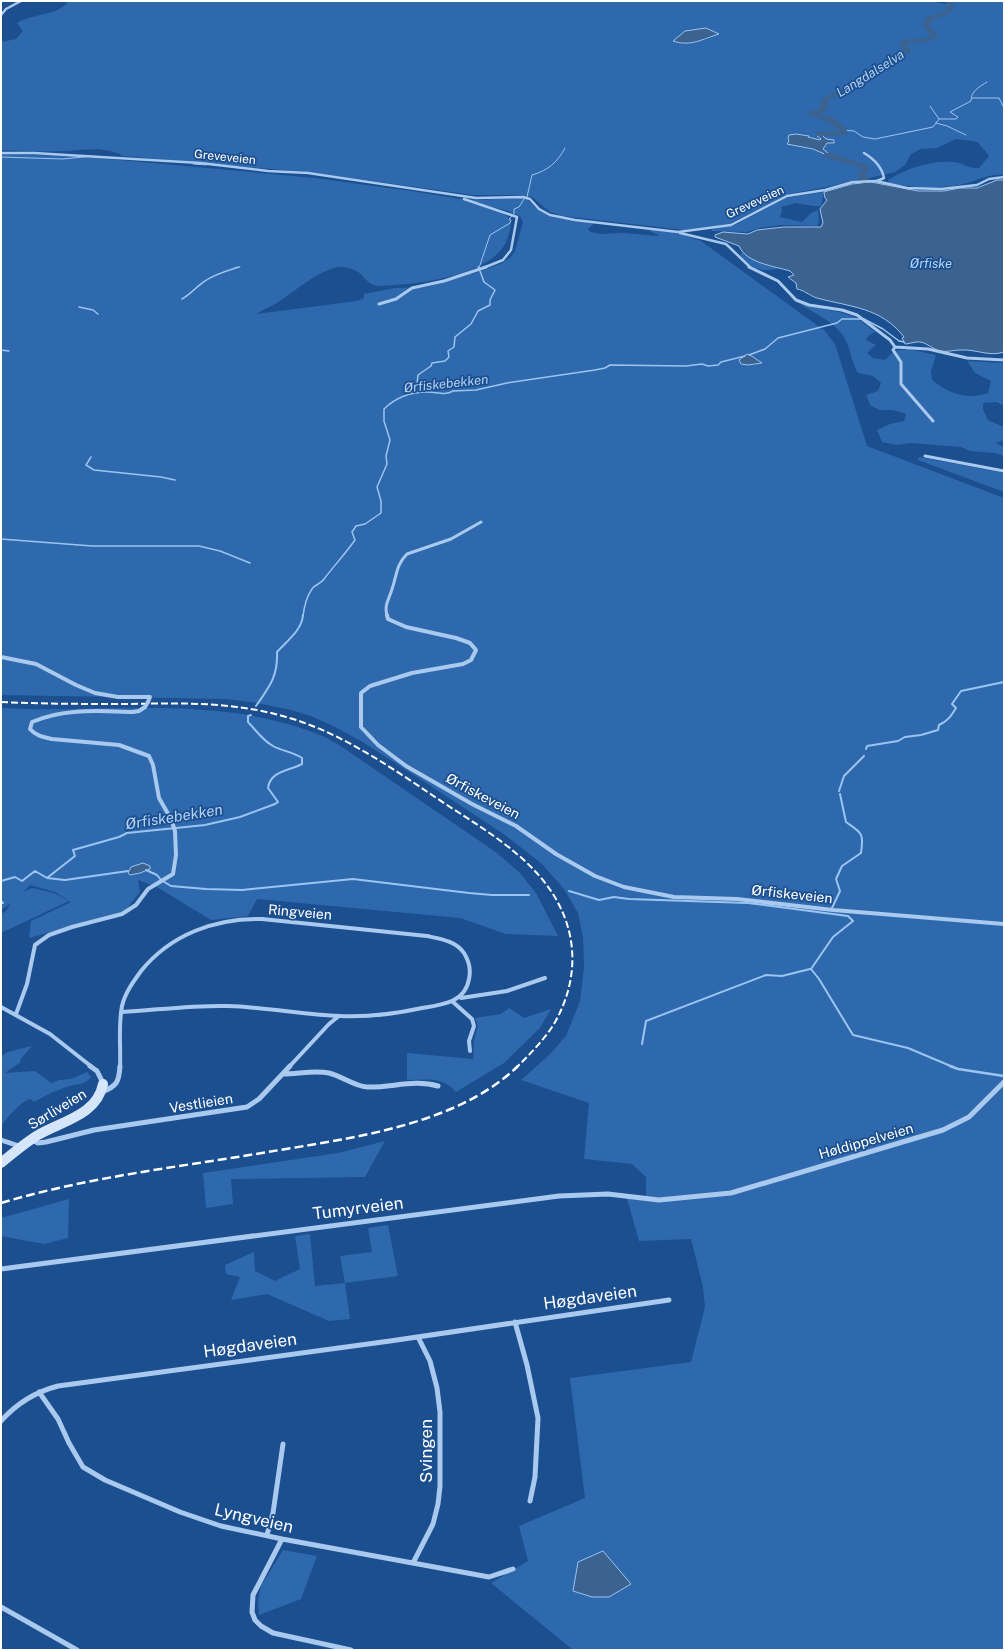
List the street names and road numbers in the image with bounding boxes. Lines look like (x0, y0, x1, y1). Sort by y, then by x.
street label: Greveveien (193, 147, 257, 167)
street label: Greveveien (724, 183, 786, 221)
street label: Ørfiskeveien (443, 770, 523, 822)
street label: Ørfiskeveien (751, 882, 833, 906)
street label: Ringveien (267, 901, 333, 923)
street label: Sørliveien (25, 1085, 89, 1133)
street label: Vestlieien (168, 1090, 234, 1116)
street label: Høldippelveien (817, 1120, 915, 1162)
street label: Tumyrveien (312, 1193, 404, 1223)
street label: Høgdaveien (542, 1281, 638, 1313)
street label: Høgdaveien (202, 1329, 298, 1361)
street label: Svingen (416, 1419, 436, 1483)
street label: Lyngveien (213, 1499, 295, 1537)

